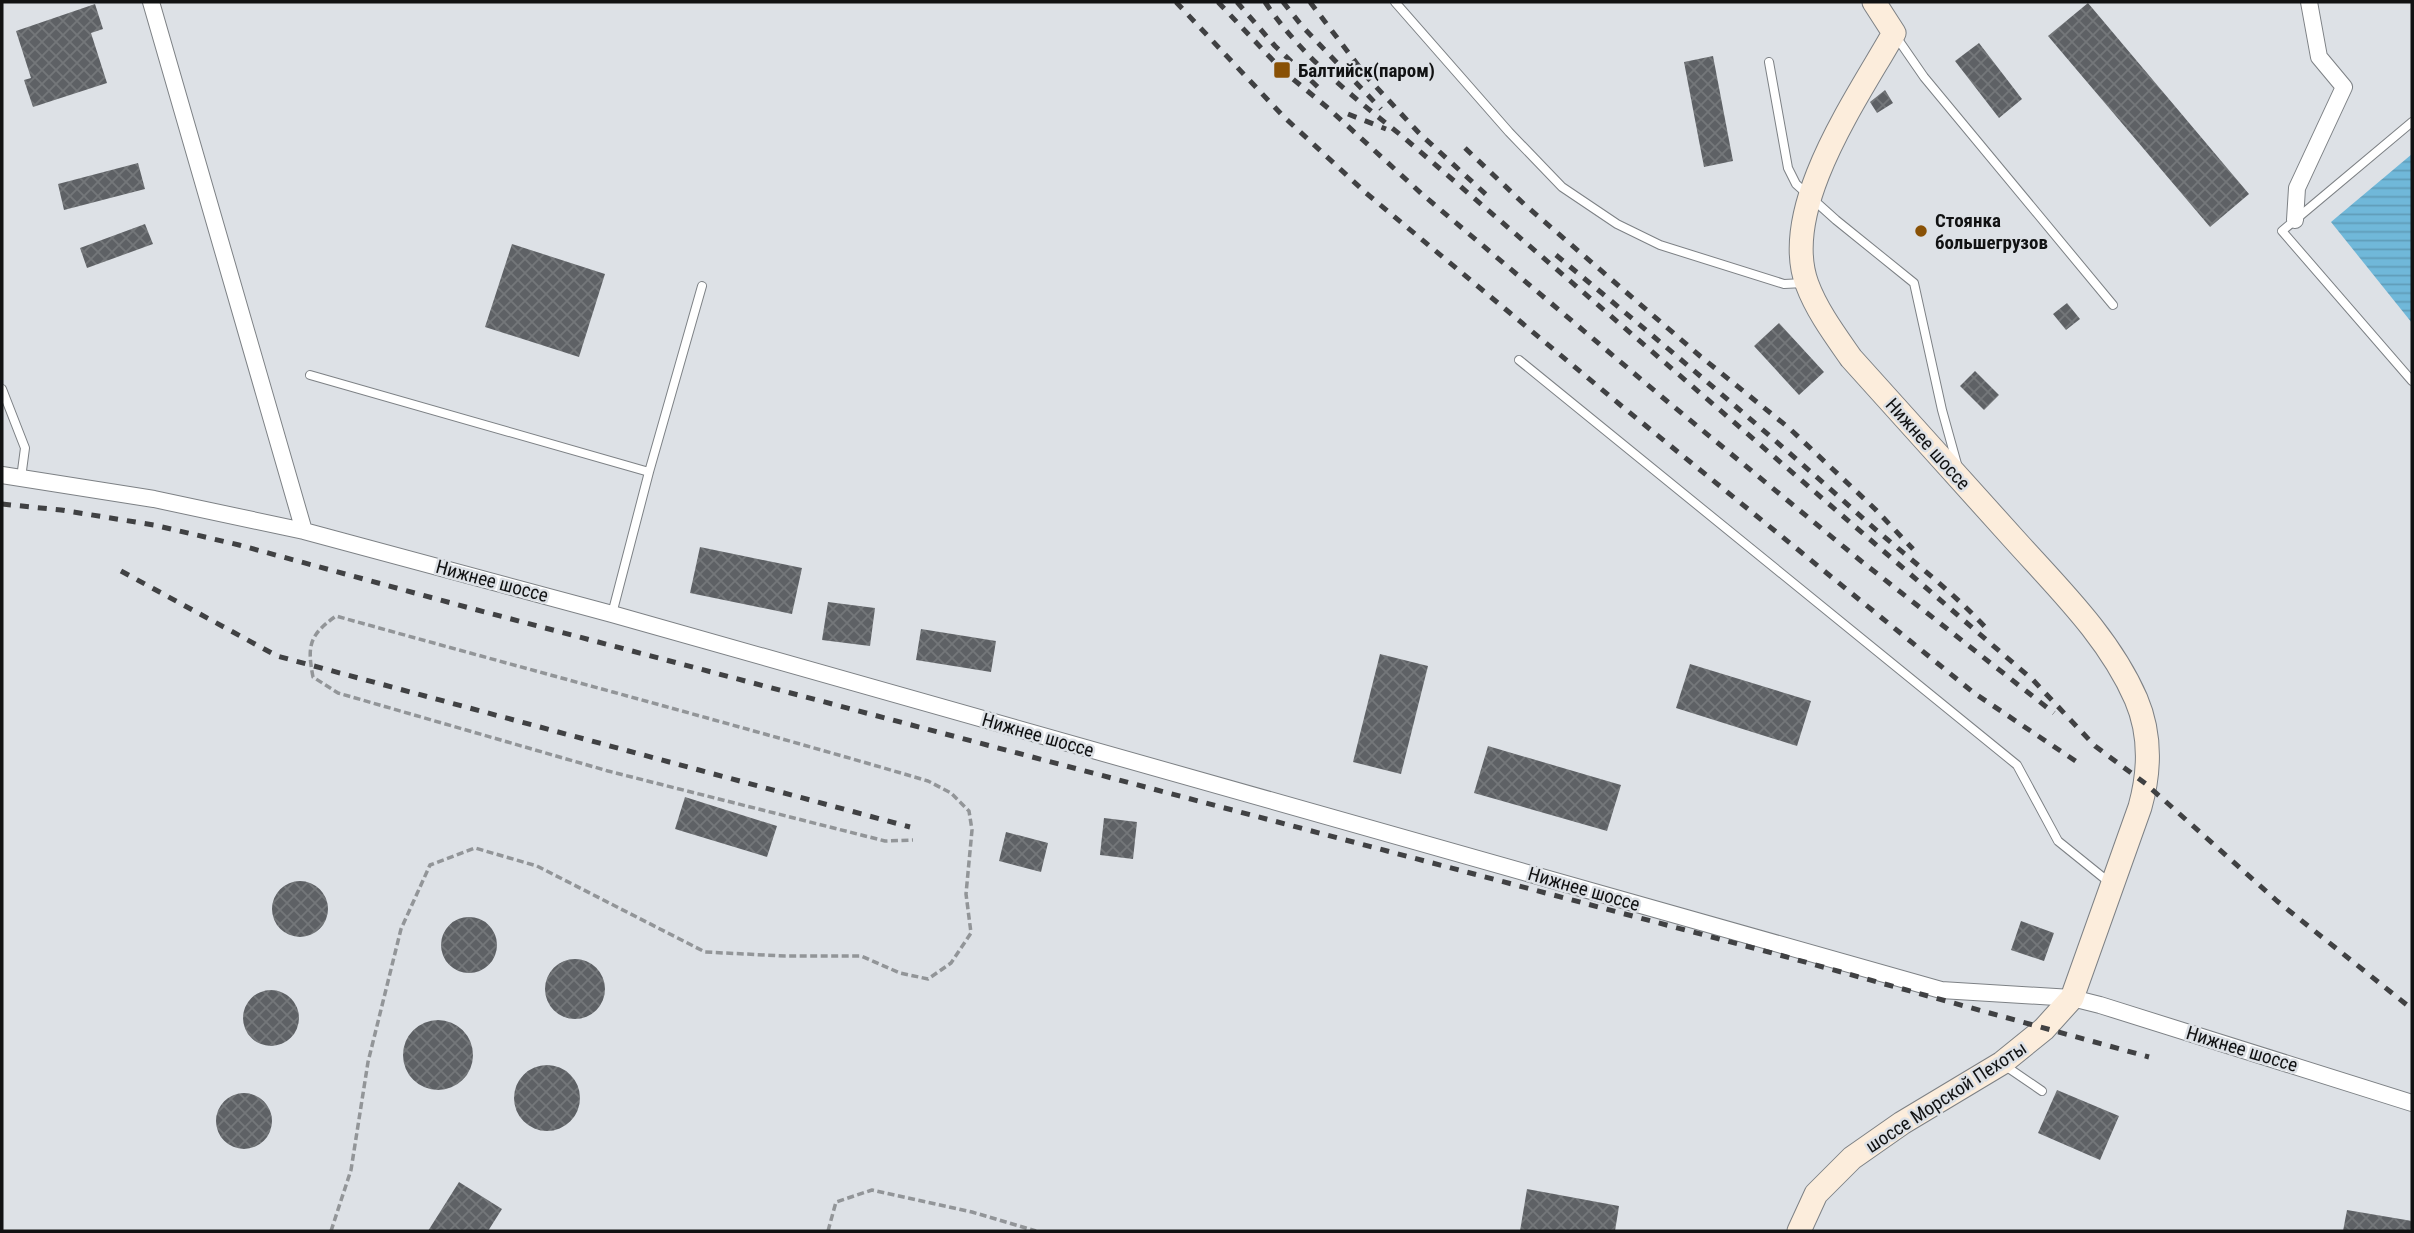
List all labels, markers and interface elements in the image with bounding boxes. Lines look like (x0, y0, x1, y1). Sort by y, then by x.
place label: Балтийск(паром) (1298, 59, 1435, 82)
marker: Балтийск(паром) (1272, 60, 1292, 80)
place label: Стоянка большегрузов (1935, 209, 2048, 254)
marker: Стоянка большегрузов (1913, 223, 1929, 239)
street label: Нижнее шоссе (1881, 393, 1975, 495)
street label: Нижнее шоссе (433, 555, 551, 607)
street label: Нижнее шоссе (979, 708, 1097, 762)
street label: Нижнее шоссе (1525, 862, 1643, 916)
street label: Нижнее шоссе (2184, 1021, 2301, 1077)
street label: шоссе Морской Пехоты (1861, 1036, 2031, 1158)

